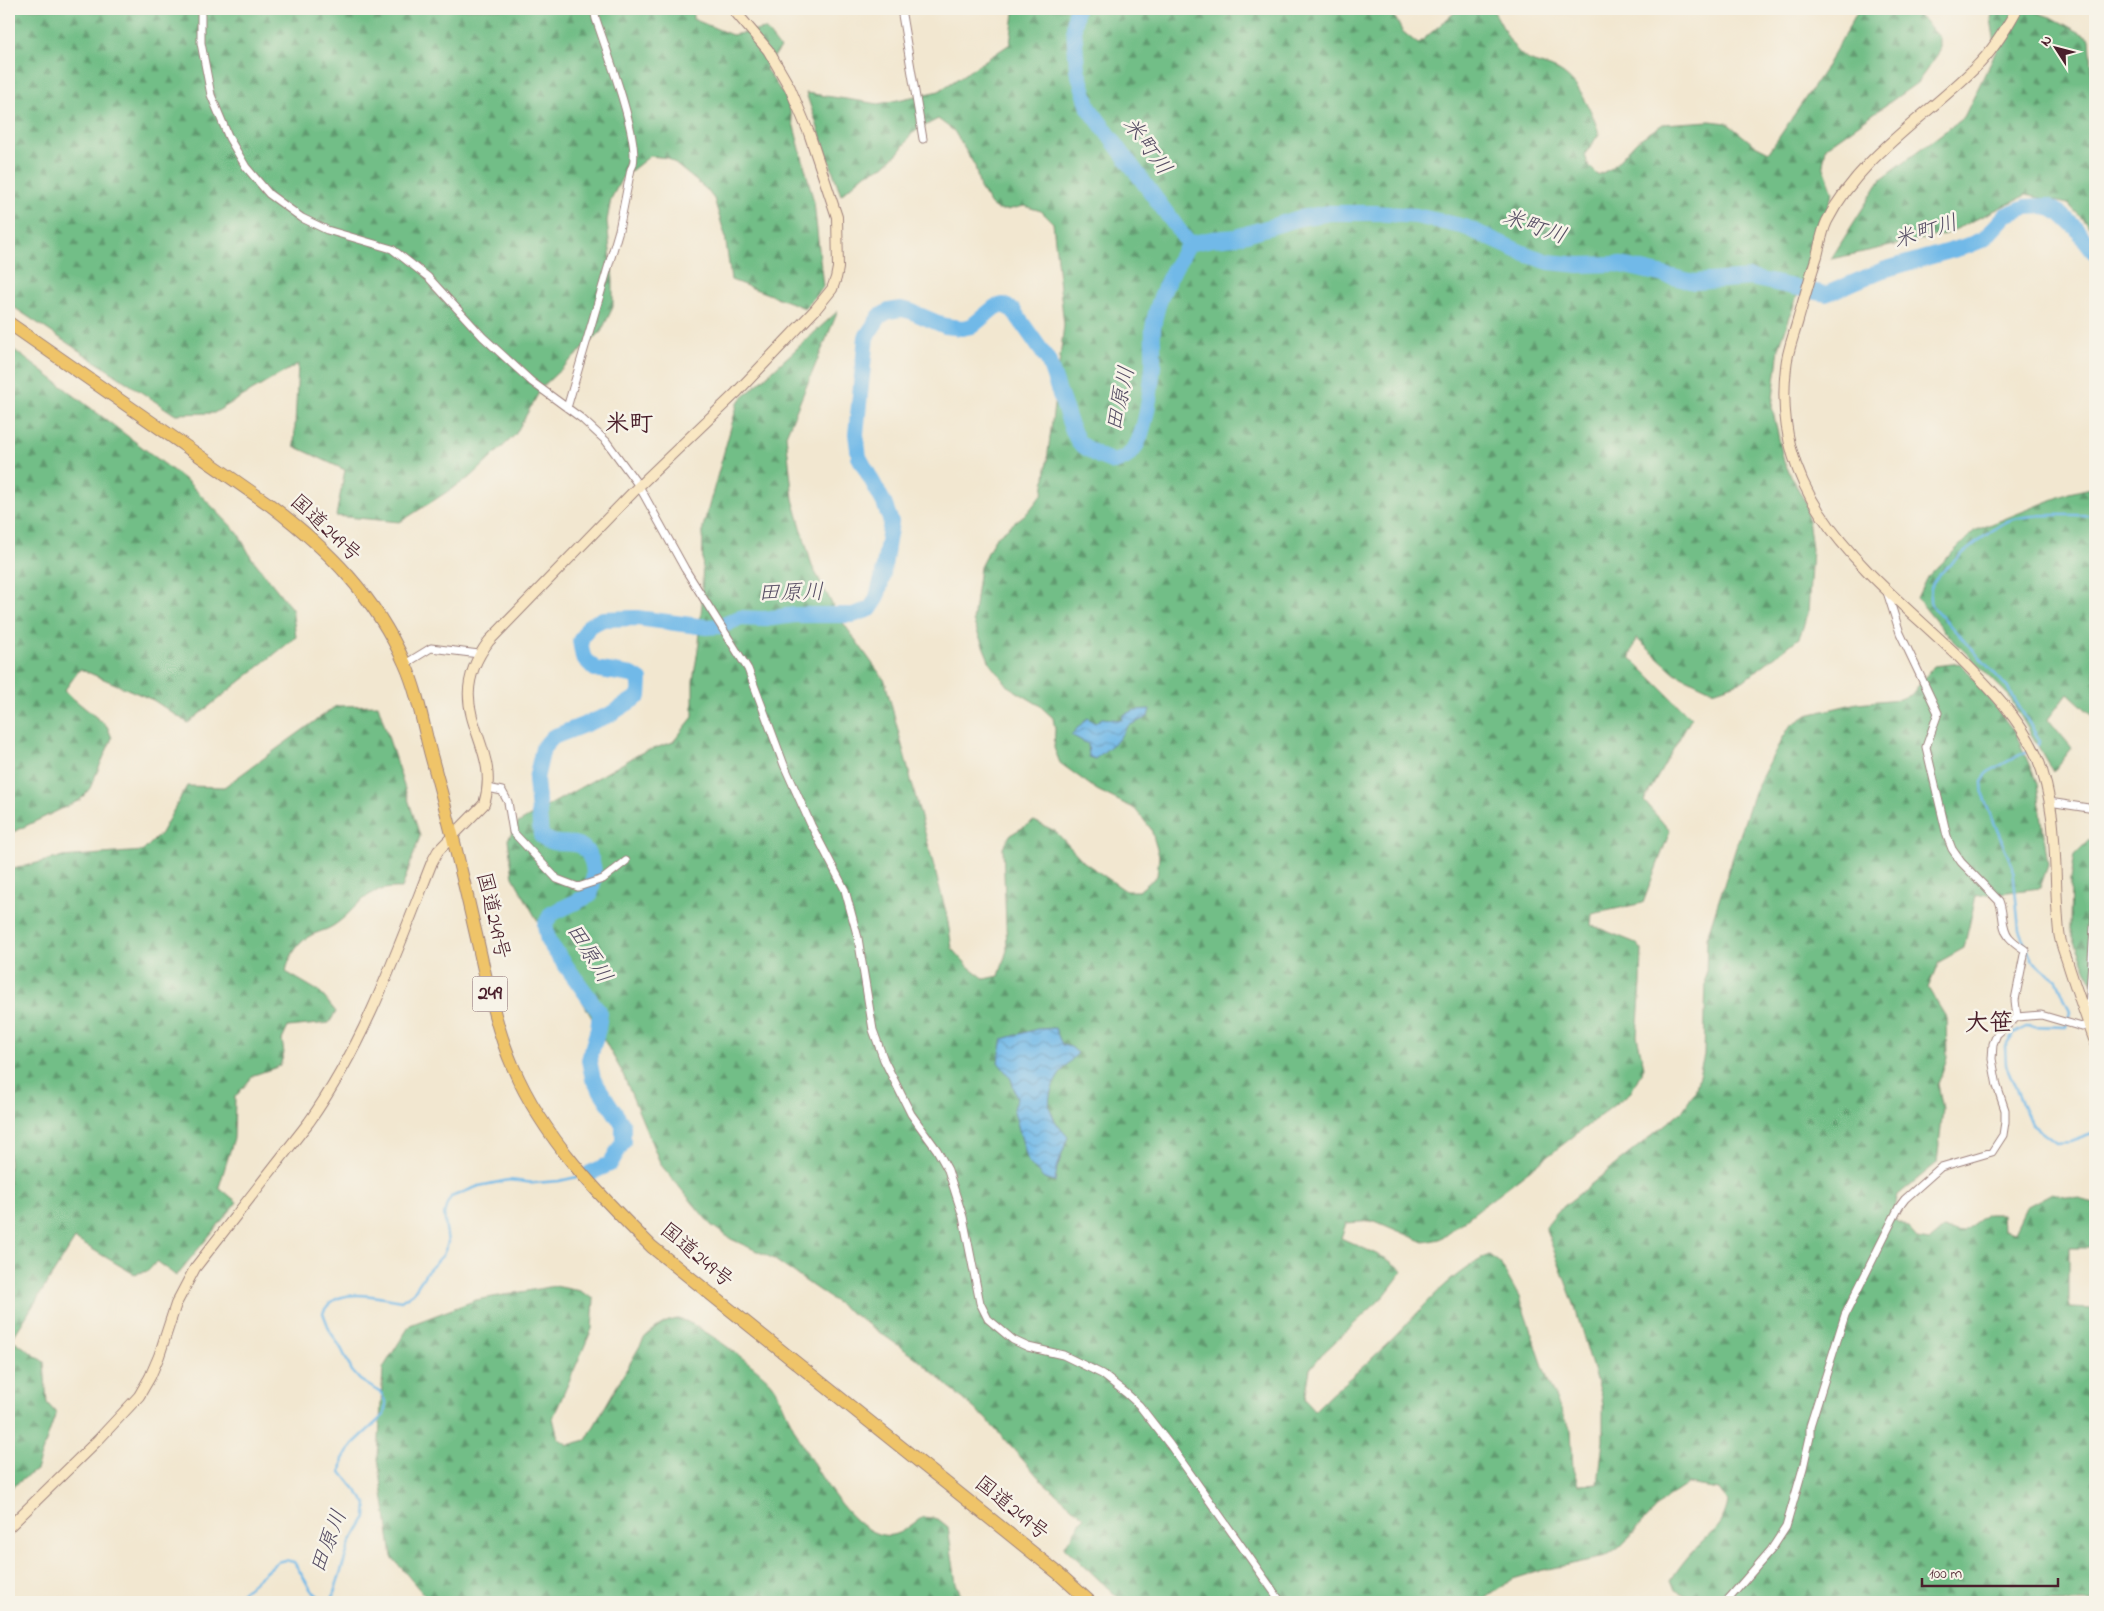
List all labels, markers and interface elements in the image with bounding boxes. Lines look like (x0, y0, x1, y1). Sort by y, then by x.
north arrow (2032, 22, 2082, 72)
text: N (2035, 31, 2058, 51)
water label: 米町川 (1114, 111, 1178, 183)
water label: 米町川 (1498, 202, 1570, 254)
water label: 米町川 (1890, 208, 1962, 258)
water label: 田原川 (1099, 363, 1145, 435)
district label: 米町 (605, 408, 653, 443)
street label: 国道249号 (282, 488, 368, 570)
water label: 田原川 (758, 577, 824, 611)
street label: 国道249号 (467, 870, 517, 962)
water label: 田原川 (557, 918, 619, 990)
road number: 249 (472, 976, 508, 1012)
district label: 大笹 (1965, 1007, 2013, 1042)
street label: 国道249号 (652, 1216, 740, 1296)
street label: 国道249号 (967, 1470, 1055, 1548)
water label: 田原川 (303, 1505, 357, 1579)
scale bar (1922, 1556, 2058, 1588)
text: 100 m (1929, 1563, 1962, 1585)

